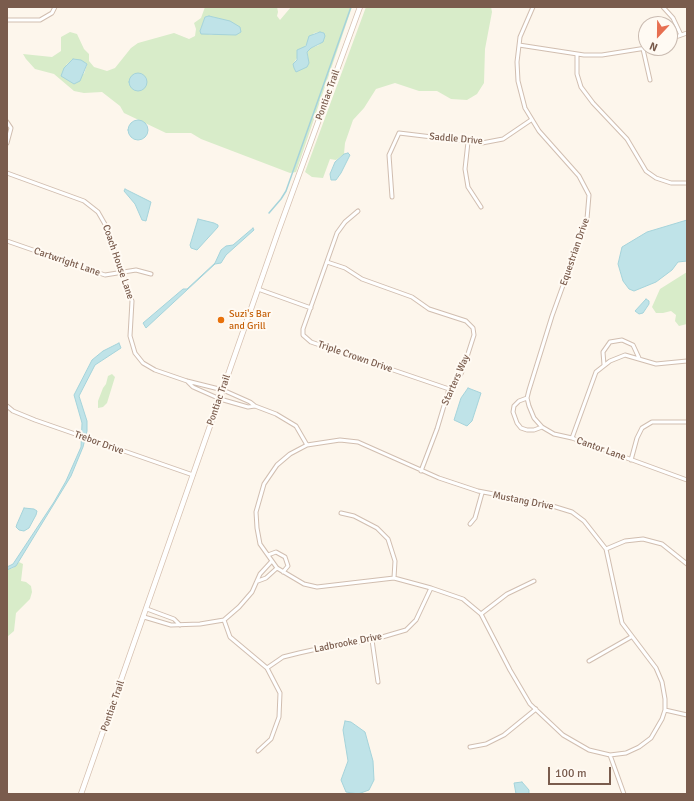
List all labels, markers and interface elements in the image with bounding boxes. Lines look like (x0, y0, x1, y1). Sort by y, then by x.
north arrow (638, 16, 678, 56)
text: N (648, 39, 660, 54)
street label: Pontiac Trail (313, 68, 343, 122)
street label: Saddle Drive (429, 131, 483, 147)
street label: Equestrian Drive (558, 217, 592, 287)
street label: Coach House Lane (100, 223, 136, 301)
street label: Cartwright Lane (32, 245, 102, 279)
place label: Suzi's Bar and Grill (229, 308, 271, 332)
marker: Suzi's Bar and Grill (216, 315, 226, 325)
street label: Triple Crown Drive (316, 339, 394, 375)
street label: Starters Way (439, 353, 473, 407)
street label: Pontiac Trail (205, 373, 233, 427)
street label: Trebor Drive (73, 429, 125, 457)
street label: Cantor Lane (575, 435, 627, 463)
street label: Mustang Drive (492, 489, 554, 513)
street label: Ladbrooke Drive (313, 631, 383, 655)
street label: Pontiac Trail (99, 679, 127, 733)
scale bar (550, 759, 613, 785)
text: 100 m (555, 766, 587, 781)

